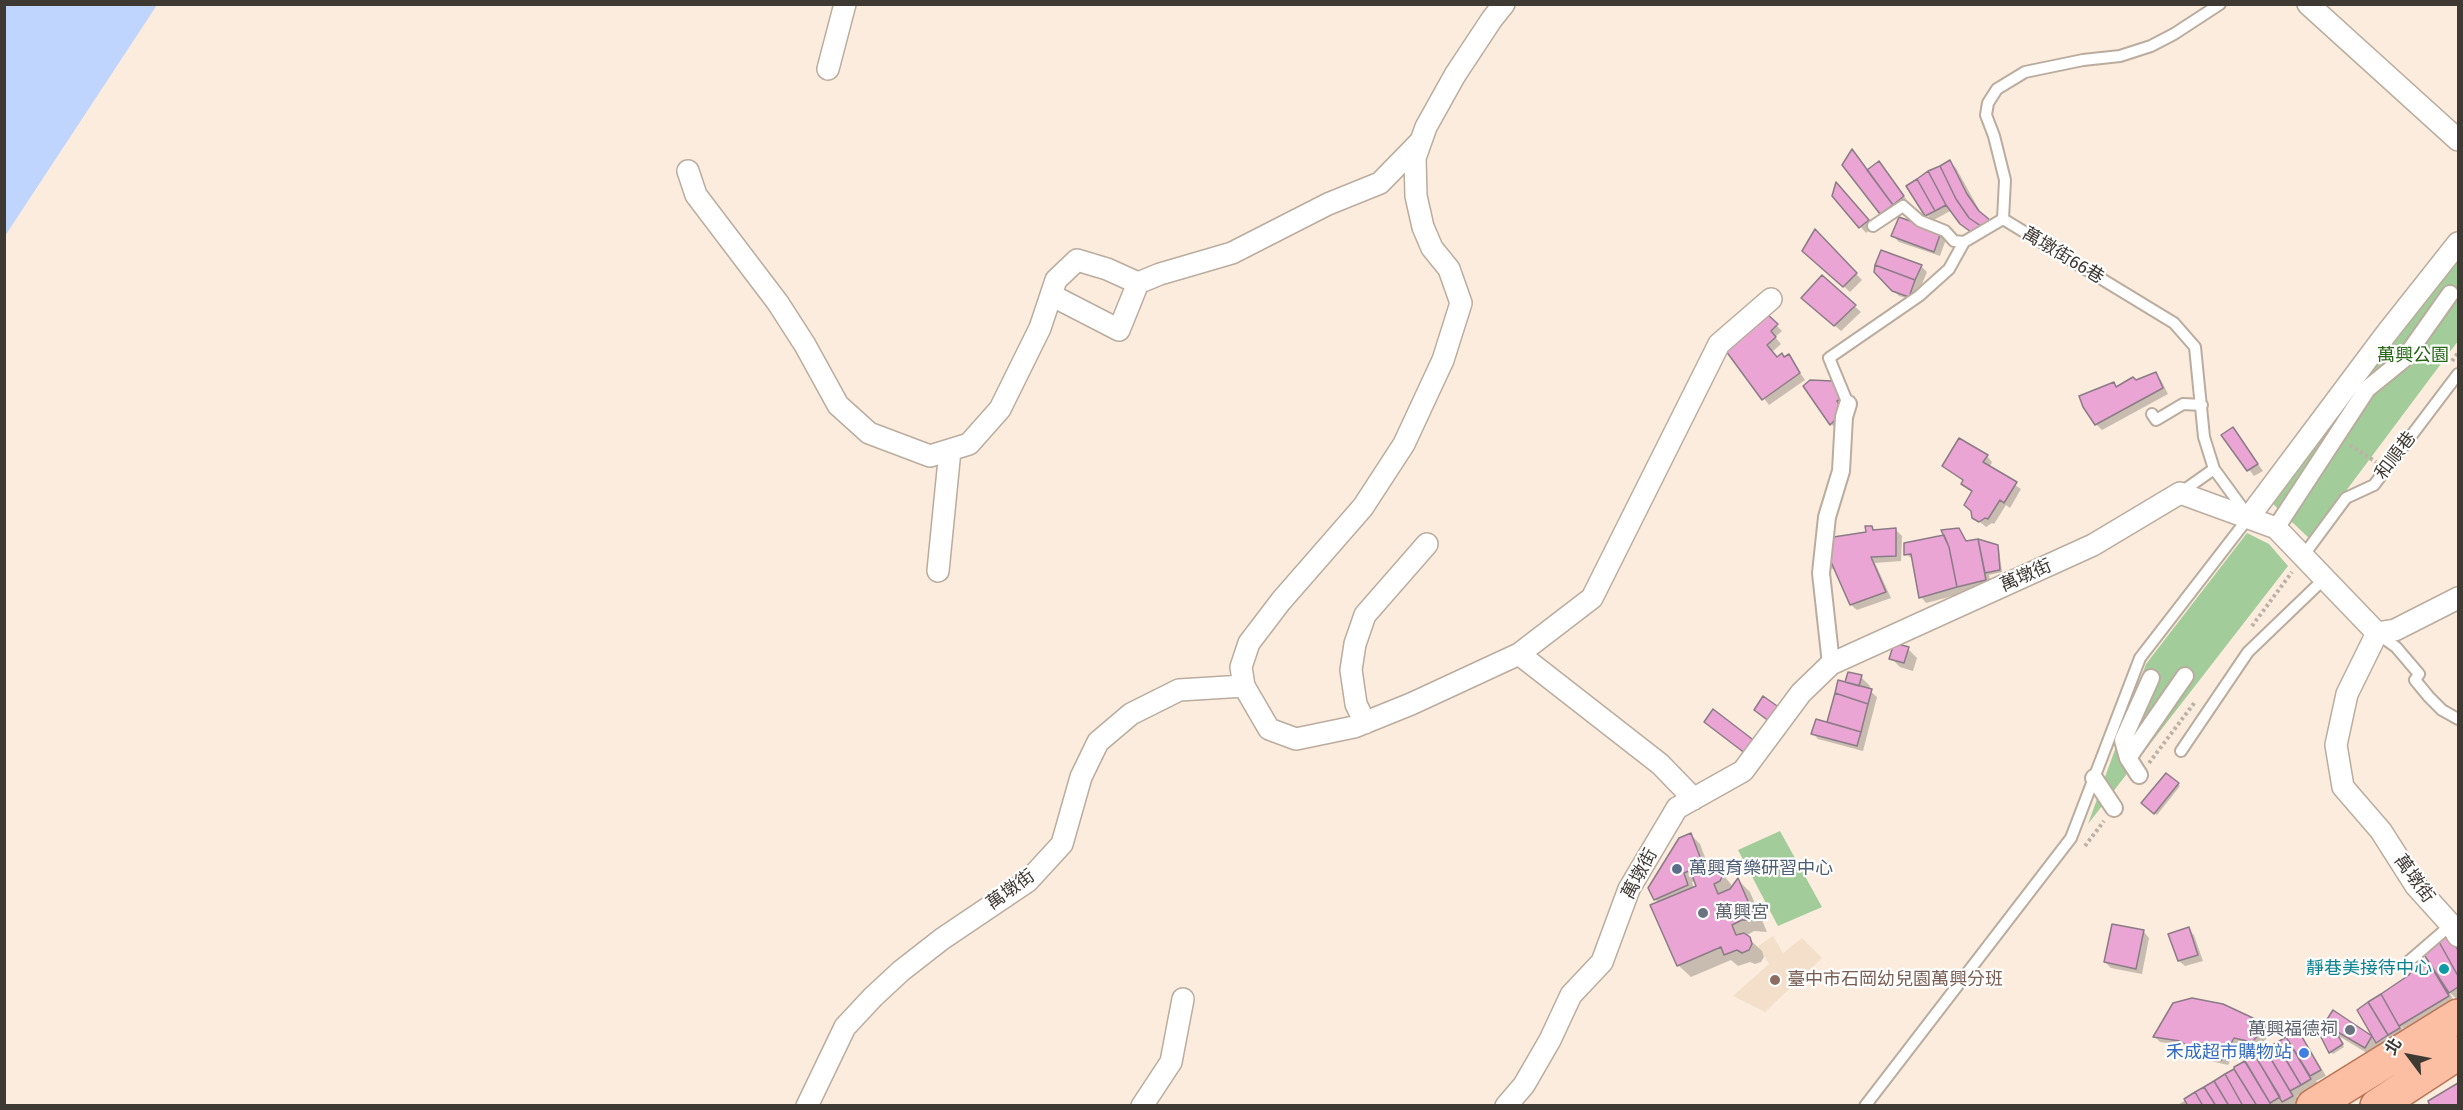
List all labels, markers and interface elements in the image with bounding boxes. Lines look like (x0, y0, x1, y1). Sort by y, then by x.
street label: 萬墩街66巷 (2018, 223, 2108, 289)
park label: 萬興公園 (2377, 345, 2449, 367)
street label: 和順巷 (2371, 428, 2421, 484)
street label: 萬墩街 (1997, 555, 2055, 597)
street label: 萬墩街 (1618, 845, 1662, 903)
street label: 萬墩街 (2389, 851, 2439, 907)
place label: 萬興育樂研習中心 (1689, 858, 1833, 880)
marker: 萬興育樂研習中心 (1670, 862, 1684, 876)
street label: 萬墩街 (983, 865, 1039, 915)
place label: 萬興宮 (1715, 902, 1769, 924)
marker: 萬興宮 (1696, 906, 1710, 920)
place label: 靜巷美接待中心 (2306, 958, 2432, 980)
marker: 靜巷美接待中心 (2437, 962, 2451, 976)
place label: 臺中市石岡幼兒園萬興分班 (1787, 969, 2003, 991)
marker: 臺中市石岡幼兒園萬興分班 (1768, 973, 1782, 987)
place label: 萬興福德祠 (2248, 1019, 2338, 1041)
marker: 萬興福德祠 (2343, 1023, 2357, 1037)
north arrow (2379, 1026, 2439, 1086)
text: 北 (2381, 1034, 2406, 1058)
place label: 禾成超市購物站 (2166, 1042, 2292, 1064)
marker: 禾成超市購物站 (2297, 1046, 2311, 1060)

